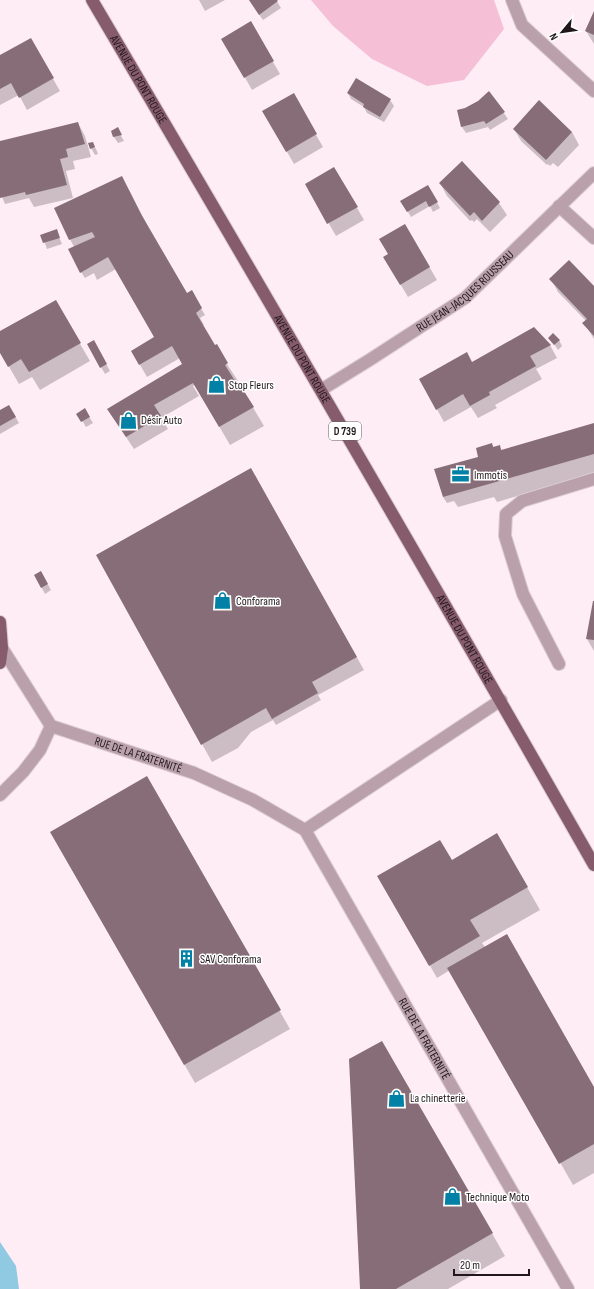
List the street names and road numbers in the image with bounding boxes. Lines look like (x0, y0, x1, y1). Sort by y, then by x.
street label: AVENUE DU PONT ROUGE (106, 32, 170, 127)
street label: RUE JEAN-JACQUES ROUSSEAU (413, 248, 517, 336)
street label: AVENUE DU PONT ROUGE (270, 311, 334, 406)
road number: D 739 (329, 422, 361, 440)
street label: AVENUE DU PONT ROUGE (432, 592, 496, 687)
street label: RUE DE LA FRATERNITÉ (92, 734, 184, 777)
street label: RUE DE LA FRATERNITÉ (395, 996, 453, 1082)

